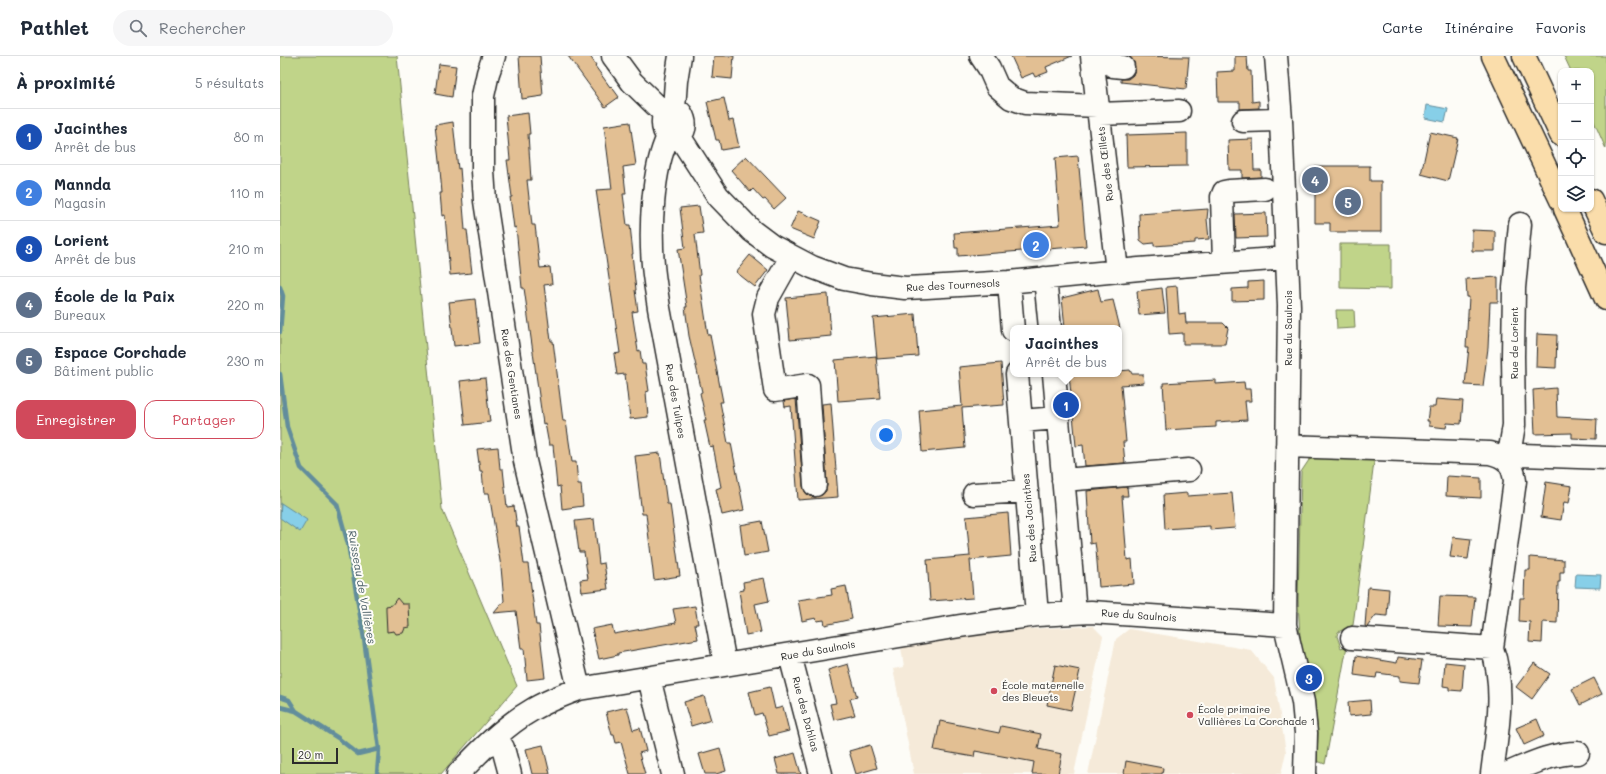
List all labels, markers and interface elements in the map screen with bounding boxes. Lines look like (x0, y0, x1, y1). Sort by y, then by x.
search box (113, 10, 393, 46)
text: Pathlet (20, 15, 89, 40)
icon: search (127, 17, 149, 39)
text: Rechercher (159, 18, 246, 38)
text: Carte (1382, 18, 1423, 37)
text: Itinéraire (1445, 18, 1514, 37)
text: Favoris (1536, 18, 1586, 37)
map controls (1558, 68, 1594, 212)
button: + (1558, 68, 1594, 104)
text: À proximité (16, 71, 115, 93)
text: 5 résultats (195, 74, 264, 91)
button: − (1558, 104, 1594, 140)
text: Jacinthes (54, 118, 128, 138)
street label: Rue des Œillets (1093, 126, 1117, 202)
text: 1 (26, 128, 32, 145)
text: 80 m (234, 128, 264, 145)
text: Arrêt de bus (54, 138, 136, 155)
button: locate (1558, 140, 1594, 176)
pin: 4 (1302, 165, 1328, 195)
text: Mannda (54, 174, 111, 194)
button: layers (1558, 176, 1594, 212)
text: 2 (25, 184, 33, 201)
text: 110 m (230, 184, 264, 201)
pin: 5 (1335, 187, 1361, 217)
text: Magasin (54, 194, 106, 211)
text: Lorient (54, 230, 109, 250)
pin: 2 (1023, 230, 1049, 260)
text: 3 (25, 240, 33, 257)
text: 210 m (228, 240, 264, 257)
text: Arrêt de bus (54, 250, 136, 267)
street label: Rue des Tournesols (906, 276, 1000, 294)
text: École de la Paix (54, 286, 175, 306)
street label: Rue du Saulnois (1281, 290, 1295, 366)
text: 4 (25, 296, 33, 313)
text: 220 m (227, 296, 264, 313)
text: Bureaux (54, 306, 106, 323)
street label: Rue de Lorient (1507, 307, 1521, 379)
popup (1010, 325, 1122, 377)
street label: Rue des Gentianes (498, 328, 526, 420)
text: Jacinthes (1025, 333, 1099, 353)
text: Espace Corchade (54, 342, 187, 362)
text: 5 (25, 352, 33, 369)
text: 230 m (227, 352, 264, 369)
text: Arrêt de bus (1025, 353, 1107, 370)
text: Bâtiment public (54, 362, 154, 379)
street label: Rue des Tulipes (663, 363, 689, 440)
pin: 1 (1053, 390, 1079, 420)
button: Enregistrer (16, 400, 136, 439)
button: Partager (144, 400, 264, 439)
your location (876, 425, 896, 445)
street label: Rue des Jacinthes (1018, 473, 1040, 563)
water label: Ruisseau de Vallières (345, 529, 380, 645)
street label: Rue du Saulnois (1101, 605, 1177, 625)
street label: Rue du Saulnois (780, 637, 857, 663)
pin: 3 (1296, 663, 1322, 693)
street label: Rue des Dahlias (789, 675, 823, 753)
place label: École maternelle des Bleuets (1002, 678, 1084, 704)
marker: École maternelle des Bleuets (989, 686, 999, 696)
place label: École primaire Vallières La Corchade 1 (1198, 702, 1315, 728)
marker: École primaire Vallières La Corchade 1 (1185, 710, 1195, 720)
scale bar (292, 746, 338, 765)
text: 20 m (298, 747, 323, 762)

